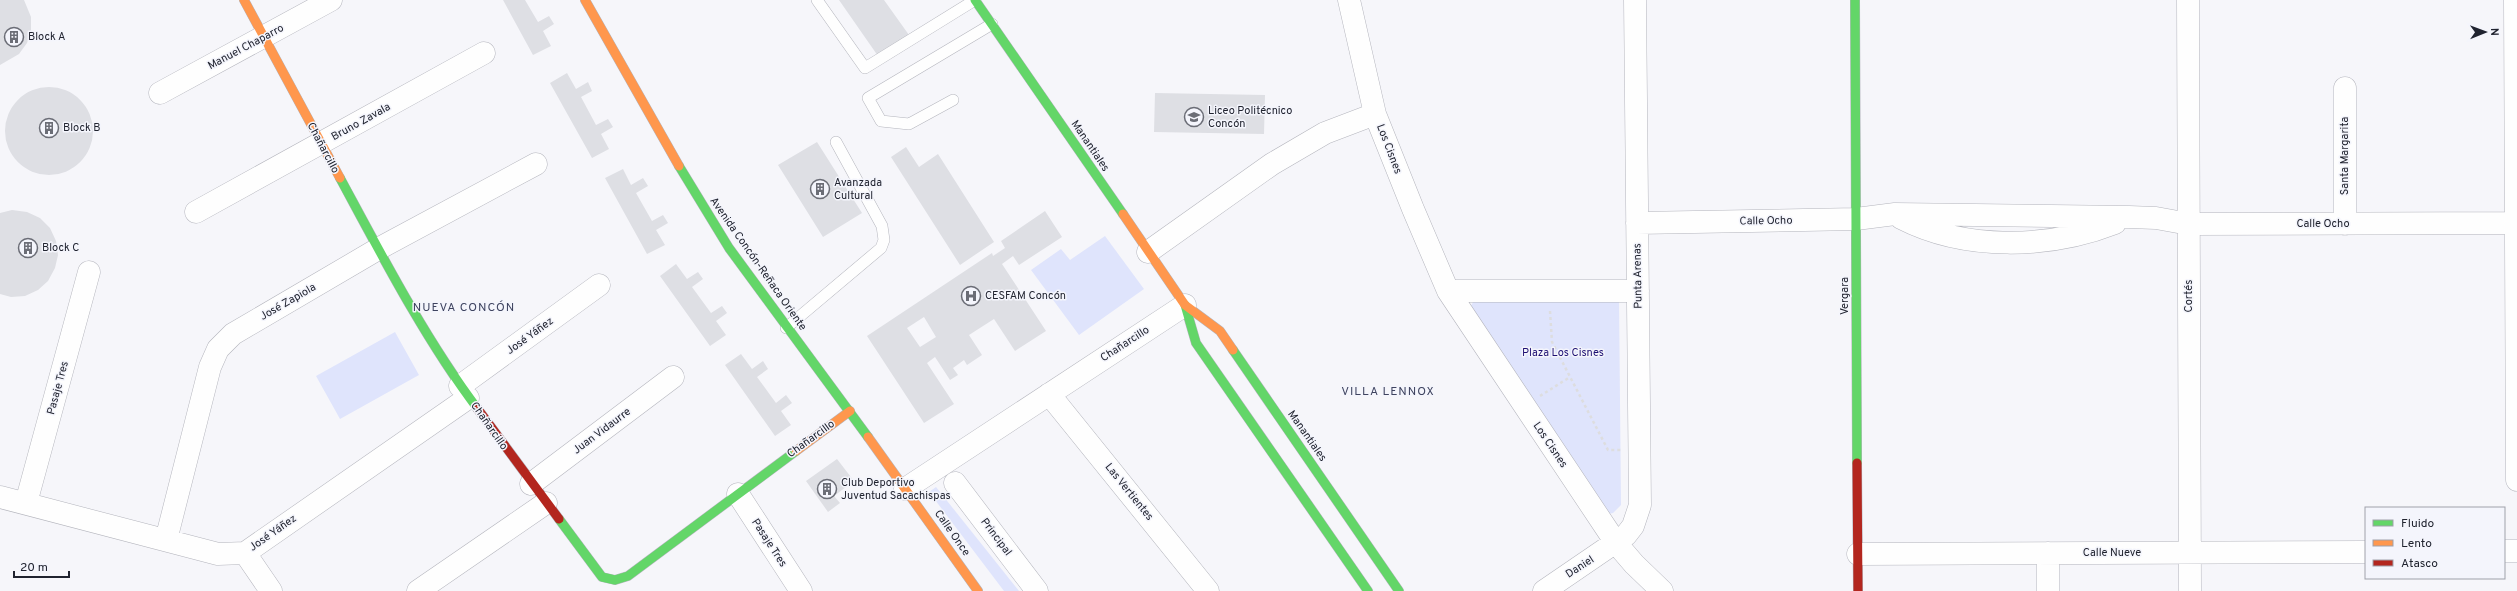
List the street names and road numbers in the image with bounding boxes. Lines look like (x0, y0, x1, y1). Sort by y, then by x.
street label: Manuel Chaparro (206, 21, 286, 73)
street label: Bruno Zavala (329, 100, 393, 144)
street label: Santa Margarita (2338, 117, 2352, 195)
street label: Manantiales (1068, 118, 1112, 174)
street label: Chañarcillo (304, 120, 342, 176)
street label: Los Cisnes (1373, 122, 1405, 176)
street label: Avenida Concón-Reñaca Oriente (706, 194, 810, 334)
street label: Calle Ocho (1739, 214, 1793, 228)
street label: Calle Ocho (2296, 217, 2350, 231)
street label: Punta Arenas (1630, 243, 1646, 309)
street label: Vergara (1838, 277, 1852, 315)
street label: José Zapiola (257, 280, 319, 324)
street label: Cortés (2182, 280, 2196, 312)
street label: José Yáñez (504, 314, 556, 358)
street label: Chañarcillo (1098, 323, 1152, 365)
street label: Pasaje Tres (44, 360, 72, 416)
street label: Chañarcillo (467, 399, 511, 453)
street label: Juan Vidaurre (570, 405, 634, 457)
street label: Manantiales (1284, 408, 1330, 464)
street label: Chañarcillo (784, 417, 838, 461)
street label: Los Cisnes (1530, 419, 1570, 471)
street label: Las Vertientes (1102, 461, 1156, 523)
street label: Calle Once (931, 507, 973, 559)
street label: José Yáñez (247, 512, 299, 554)
street label: Principal (977, 515, 1015, 559)
street label: Pasaje Tres (748, 516, 790, 570)
street label: Calle Nueve (2083, 546, 2141, 560)
street label: Daniel (1563, 553, 1597, 581)

